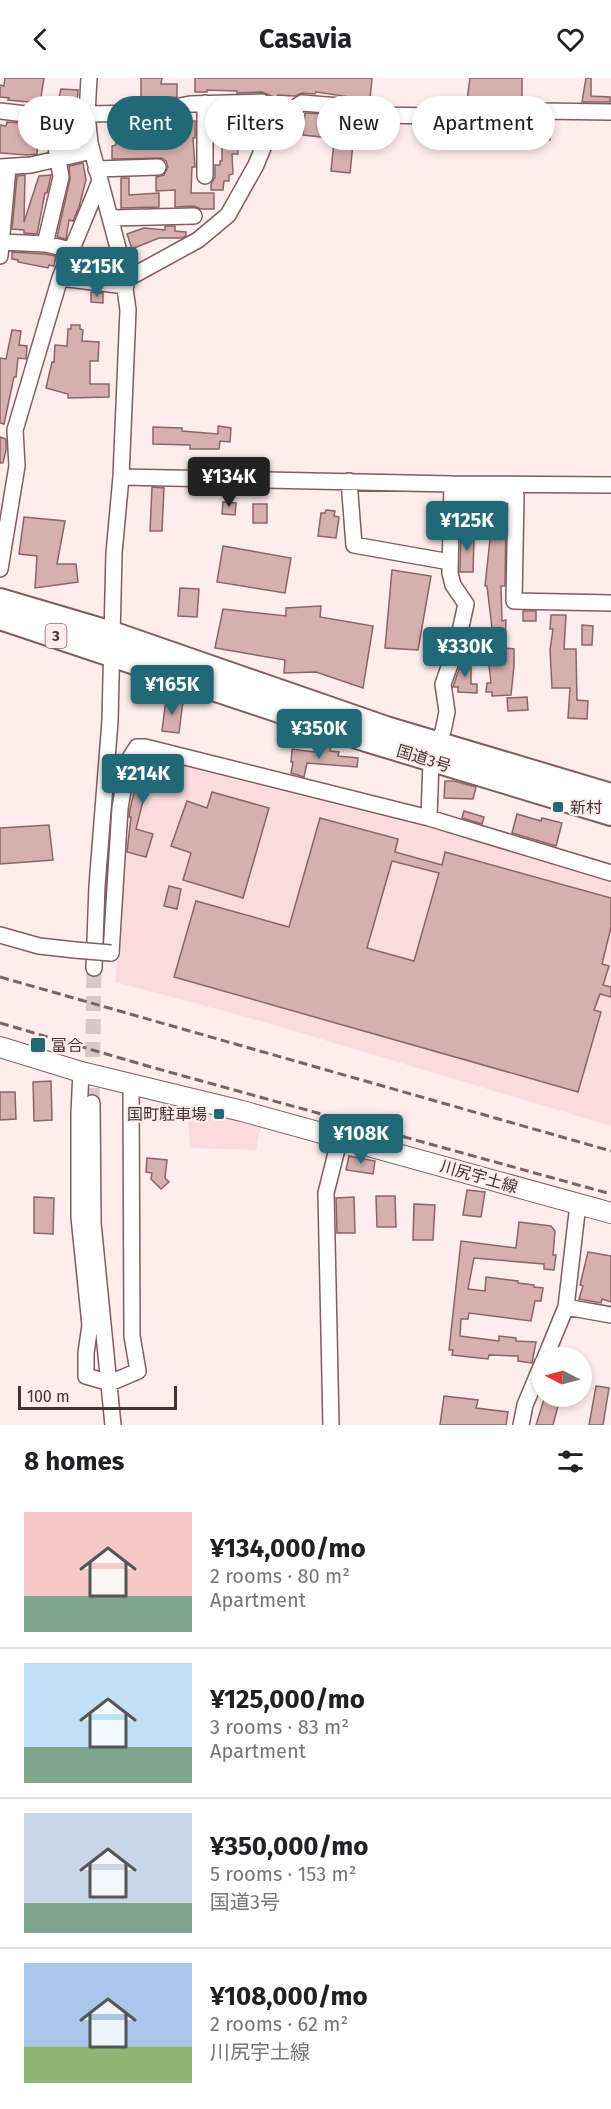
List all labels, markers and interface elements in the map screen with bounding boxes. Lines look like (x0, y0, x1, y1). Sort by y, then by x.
icon: back (24, 23, 57, 56)
text: Casavia (259, 23, 352, 55)
icon: heart (554, 23, 587, 56)
chip: Buy (18, 96, 95, 150)
chip: Rent (107, 96, 193, 150)
chip: Filters (205, 96, 305, 150)
chip: New (317, 96, 400, 150)
chip: Apartment (412, 96, 555, 150)
pin: ¥215K (55, 247, 139, 298)
text: ¥215K (70, 254, 124, 278)
pin: ¥134K (187, 457, 271, 508)
text: ¥134K (202, 464, 256, 488)
pin: ¥125K (425, 501, 509, 552)
text: ¥125K (440, 508, 494, 532)
road number: 3 (46, 624, 66, 648)
pin: ¥330K (423, 627, 507, 678)
text: ¥330K (437, 634, 493, 658)
pin: ¥165K (130, 665, 214, 716)
text: ¥165K (145, 672, 199, 696)
pin: ¥350K (277, 709, 361, 760)
text: ¥350K (291, 716, 347, 740)
street label: 国道3号 (394, 741, 453, 776)
pin: ¥214K (101, 754, 185, 805)
text: ¥214K (116, 761, 170, 785)
place label: 新村 (570, 798, 602, 817)
marker: 新村 (551, 800, 565, 814)
marker: 富合 (29, 1036, 47, 1054)
place label: 富合 (51, 1036, 83, 1055)
place label: 国町駐車場 (127, 1105, 207, 1124)
marker: 国町駐車場 (212, 1107, 226, 1121)
pin: ¥108K (319, 1114, 403, 1165)
text: ¥108K (333, 1121, 389, 1145)
street label: 川尻宇土線 (438, 1156, 520, 1197)
north arrow (532, 1347, 592, 1407)
map controls (532, 1347, 592, 1407)
scale bar (18, 1383, 177, 1410)
text: 100 m (27, 1387, 70, 1406)
icon: filters (554, 1445, 587, 1478)
text: 8 homes (24, 1446, 124, 1477)
text: ¥134,000/mo (210, 1533, 366, 1564)
icon: home (72, 1536, 144, 1608)
text: 2 rooms · 80 m² (210, 1564, 350, 1588)
text: Apartment (210, 1588, 306, 1612)
text: ¥125,000/mo (210, 1684, 365, 1715)
icon: home (72, 1687, 144, 1759)
text: 3 rooms · 83 m² (210, 1715, 349, 1739)
text: Apartment (210, 1739, 306, 1763)
text: ¥350,000/mo (210, 1831, 368, 1862)
icon: home (72, 1837, 144, 1909)
text: 5 rooms · 153 m² (210, 1862, 357, 1886)
text: 国道3号 (210, 1890, 280, 1914)
text: ¥108,000/mo (210, 1981, 368, 2012)
icon: home (72, 1987, 144, 2059)
text: 2 rooms · 62 m² (210, 2012, 348, 2036)
text: 川尻宇土線 (210, 2040, 310, 2064)

